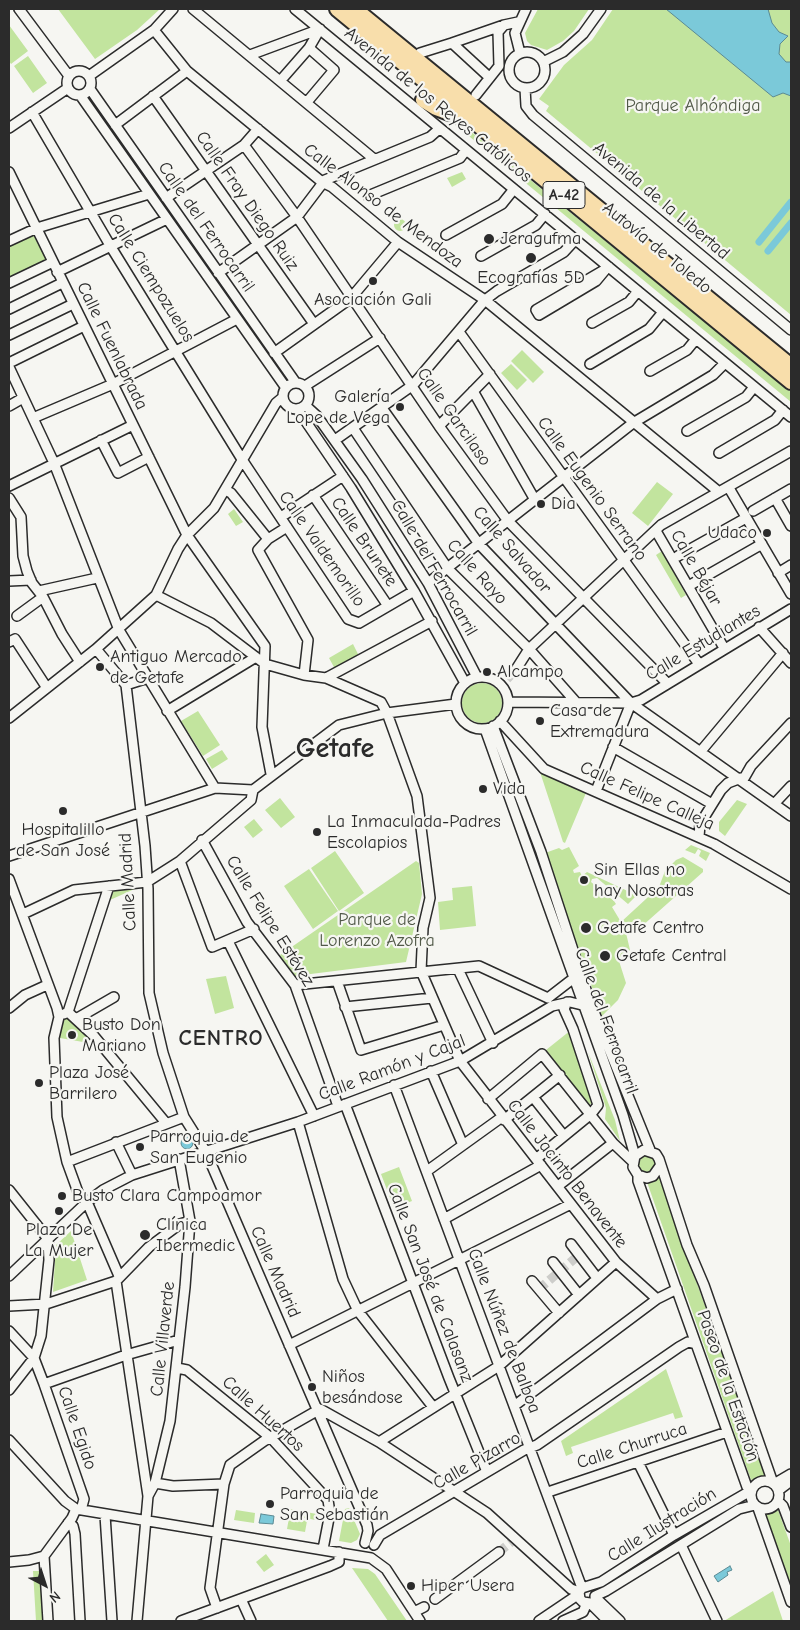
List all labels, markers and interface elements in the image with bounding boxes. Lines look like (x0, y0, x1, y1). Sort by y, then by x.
street label: Avenida de los Reyes Católicos (340, 23, 536, 187)
park label: Parque Alhóndiga (626, 95, 760, 117)
street label: Calle Fray Diego Ruiz (191, 127, 303, 275)
street label: Avenida de la Libertad (588, 138, 734, 264)
street label: Calle Alonso de Mendoza (299, 139, 467, 273)
street label: Calle del Ferrocarril (153, 158, 259, 296)
road number: A-42 (543, 182, 585, 208)
street label: Autovía de Toledo (598, 197, 716, 299)
street label: Calle Ciempozuelos (103, 210, 199, 346)
place label: Jeragufma (500, 228, 581, 250)
marker: Jeragufma (482, 232, 496, 246)
marker: Ecografías 5D (524, 251, 538, 265)
place label: Ecografías 5D (477, 267, 585, 289)
marker: Asociación Gali (367, 275, 379, 287)
street label: Calle Fuenlabrada (72, 279, 152, 413)
place label: Asociación Gali (314, 289, 432, 311)
street label: Calle Garcilaso (412, 364, 496, 470)
place label: Galería Lope de Vega (286, 386, 390, 428)
marker: Galería Lope de Vega (394, 401, 406, 413)
street label: Calle Eugenio Serrano (532, 413, 652, 565)
street label: Calle Valdemorillo (274, 487, 370, 611)
street label: Calle Brunete (326, 493, 402, 591)
place label: Dia (551, 493, 576, 515)
street label: Calle del Ferrocarril (386, 496, 482, 640)
marker: Dia (535, 498, 547, 510)
street label: Calle Salvador (468, 502, 556, 598)
place label: Udaco (708, 522, 757, 544)
street label: Calle Béjar (666, 526, 726, 610)
marker: Udaco (761, 527, 773, 539)
street label: Calle Rayo (442, 535, 512, 609)
street label: Calle Estudiantes (642, 600, 764, 686)
place label: Antiguo Mercado de Getafe (110, 646, 242, 689)
marker: Antiguo Mercado de Getafe (94, 661, 106, 673)
place label: Alcampo (497, 661, 563, 683)
marker: Alcampo (481, 666, 493, 678)
place label: Casa de Extremadura (550, 700, 649, 742)
marker: Casa de Extremadura (534, 715, 546, 727)
district label: Getafe (296, 732, 374, 766)
street label: Calle Felipe Calleja (576, 757, 718, 835)
place label: Vida (493, 778, 526, 800)
marker: Vida (477, 783, 489, 795)
marker: Hospitalillo de San José (57, 805, 69, 817)
place label: La Inmaculada-Padres Escolapios (327, 811, 501, 854)
place label: Hospitalillo de San José (16, 819, 110, 862)
marker: La Inmaculada-Padres Escolapios (311, 826, 323, 838)
street label: Calle Madrid (115, 833, 141, 931)
street label: Calle Felipe Estévez (221, 852, 319, 990)
place label: Sin Ellas no hay Nosotras (594, 859, 694, 902)
marker: Sin Ellas no hay Nosotras (578, 874, 590, 886)
park label: Parque de Lorenzo Azofra (319, 909, 435, 952)
place label: Getafe Centro (597, 917, 704, 939)
marker: Getafe Centro (579, 921, 593, 935)
street label: Calle del Ferrocarril (570, 945, 642, 1097)
place label: Getafe Central (616, 945, 727, 967)
marker: Getafe Central (598, 949, 612, 963)
place label: Busto Don Mariano (82, 1014, 161, 1056)
district label: CENTRO (178, 1026, 264, 1052)
marker: Busto Don Mariano (66, 1029, 78, 1041)
street label: Calle Ramón y Cajal (316, 1030, 468, 1106)
place label: Plaza José Barrilero (49, 1062, 129, 1104)
marker: Plaza José Barrilero (33, 1077, 45, 1089)
street label: Calle Jacinto Benavente (502, 1095, 632, 1253)
place label: Parroquia de San Eugenio (150, 1126, 249, 1168)
marker: Parroquia de San Eugenio (134, 1141, 146, 1153)
street label: Calle San José de Calasanz (382, 1181, 478, 1385)
place label: Busto Clara Campoamor (72, 1185, 262, 1207)
marker: Busto Clara Campoamor (56, 1190, 68, 1202)
marker: Plaza De La Mujer (53, 1205, 65, 1217)
place label: Clínica Ibermedic (156, 1214, 235, 1256)
place label: Plaza De La Mujer (25, 1219, 93, 1262)
street label: Calle Madrid (245, 1223, 305, 1321)
marker: Clínica Ibermedic (138, 1228, 152, 1242)
street label: Calle Núñez de Balboa (463, 1246, 545, 1416)
street label: Calle Villaverde (146, 1280, 180, 1398)
street label: Paseo de la Estación (692, 1307, 764, 1465)
place label: Niños besándose (322, 1366, 403, 1408)
street label: Calle Huertos (217, 1371, 309, 1457)
marker: Niños besándose (306, 1381, 318, 1393)
street label: Calle Egido (53, 1383, 101, 1473)
street label: Calle Churruca (574, 1418, 690, 1474)
street label: Calle Pizarro (429, 1427, 525, 1495)
place label: Parroquia de San Sebastián (280, 1483, 389, 1526)
street label: Calle Ilustración (604, 1483, 720, 1567)
marker: Parroquia de San Sebastián (264, 1498, 276, 1510)
north arrow (20, 1560, 70, 1610)
place label: Hiper Usera (421, 1575, 515, 1597)
marker: Hiper Usera (405, 1580, 417, 1592)
text: N (46, 1587, 64, 1606)

